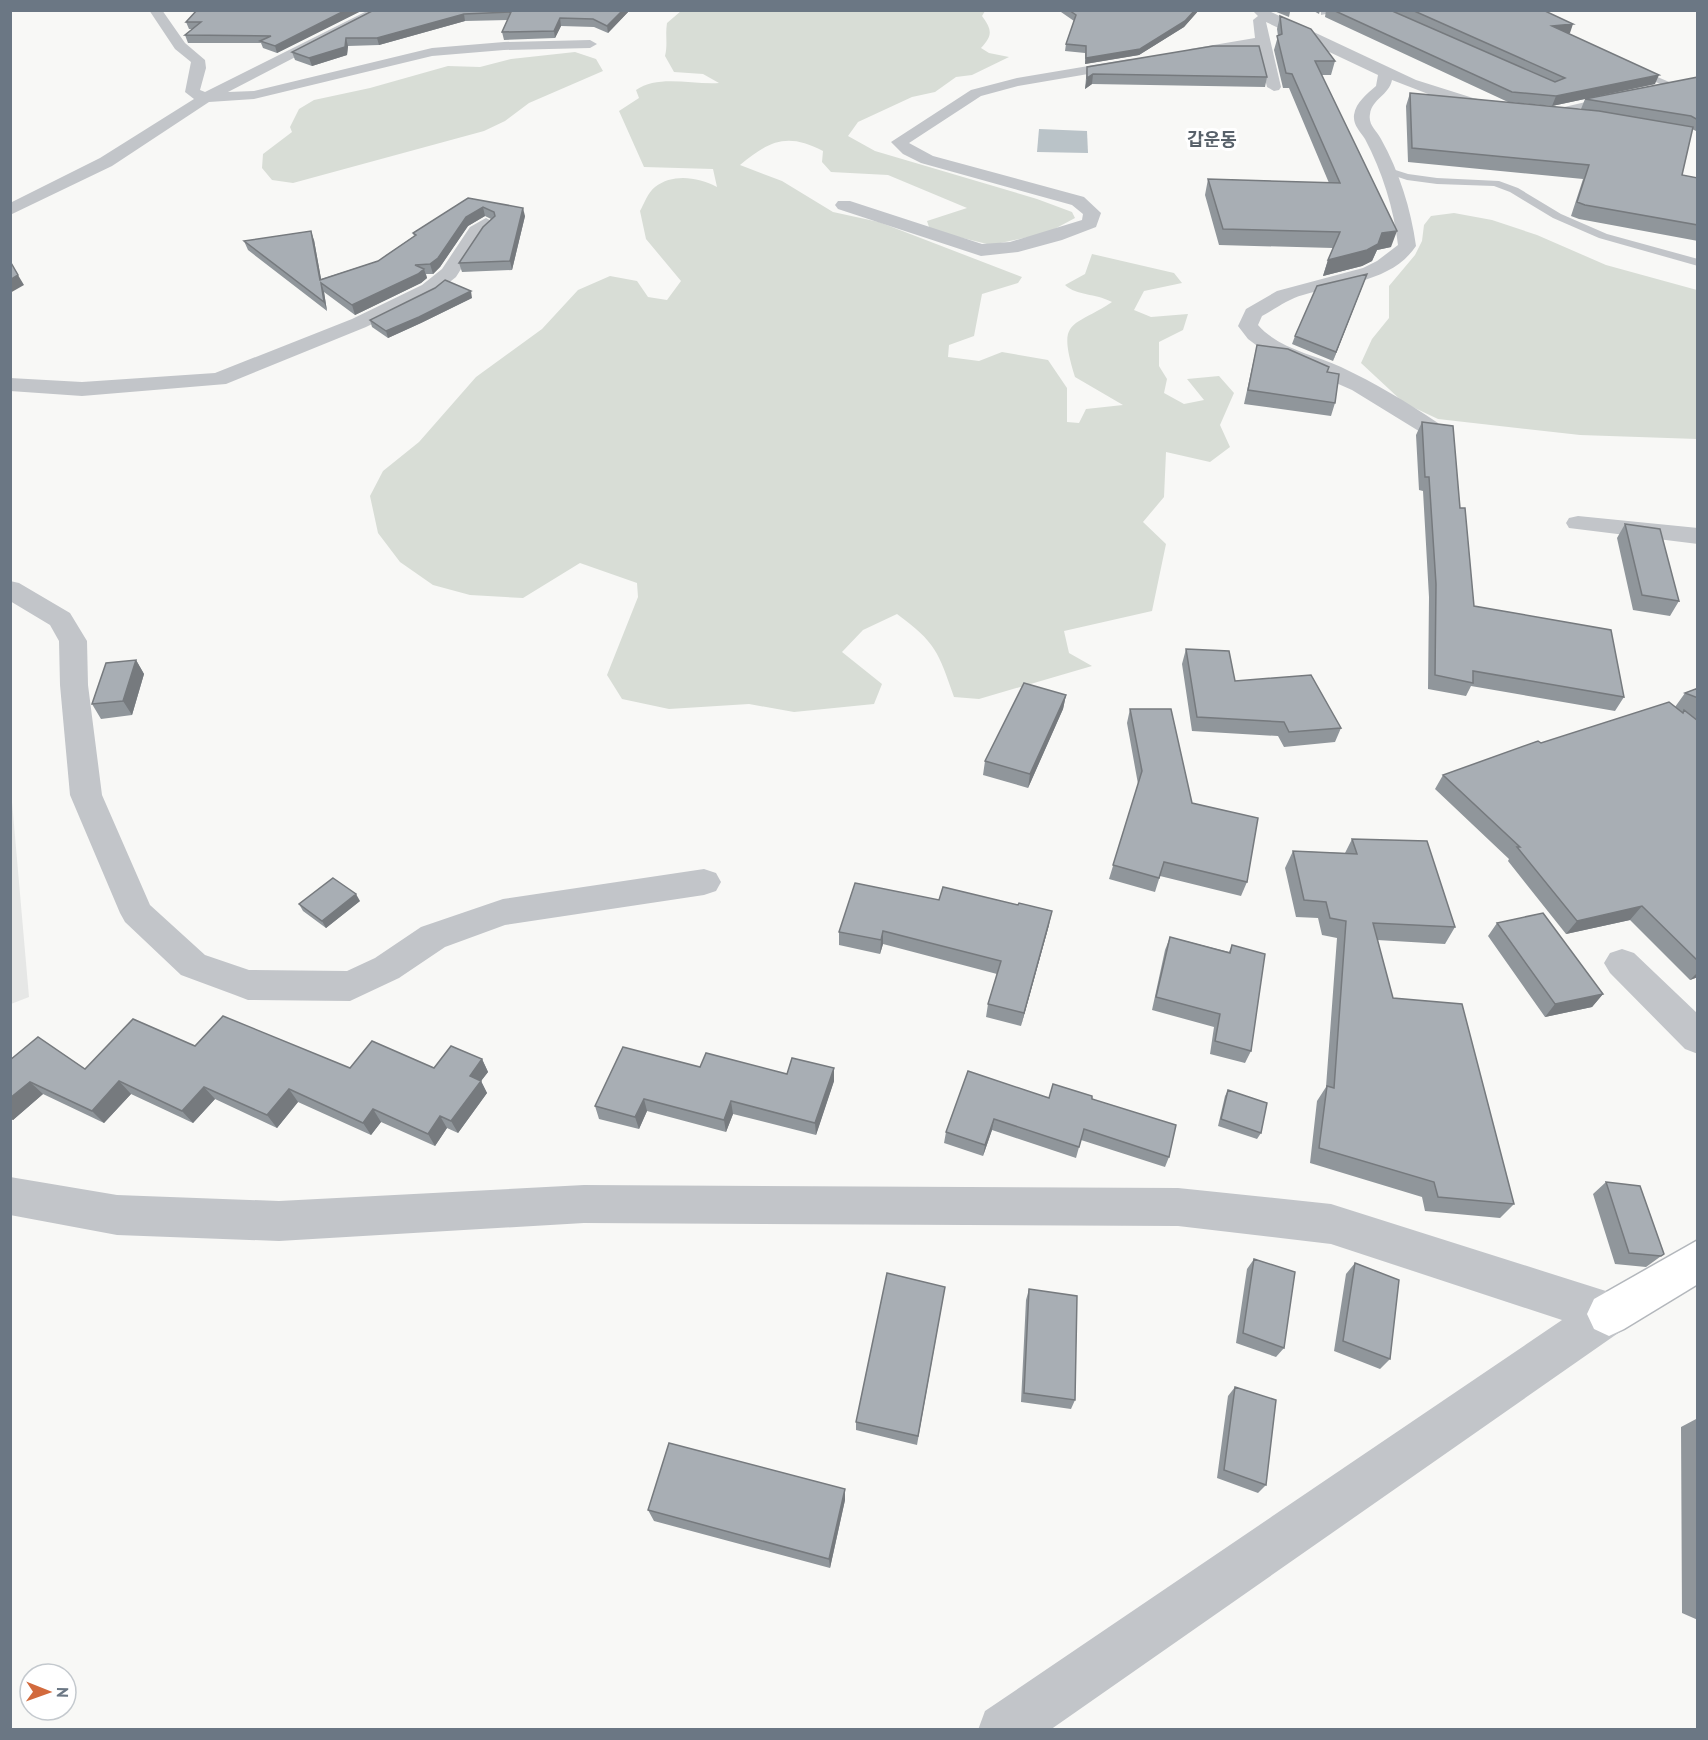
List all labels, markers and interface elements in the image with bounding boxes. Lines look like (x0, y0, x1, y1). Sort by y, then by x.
district label: 갑운동 (1187, 128, 1237, 151)
north arrow (18, 1662, 78, 1722)
text: N (53, 1687, 73, 1698)

